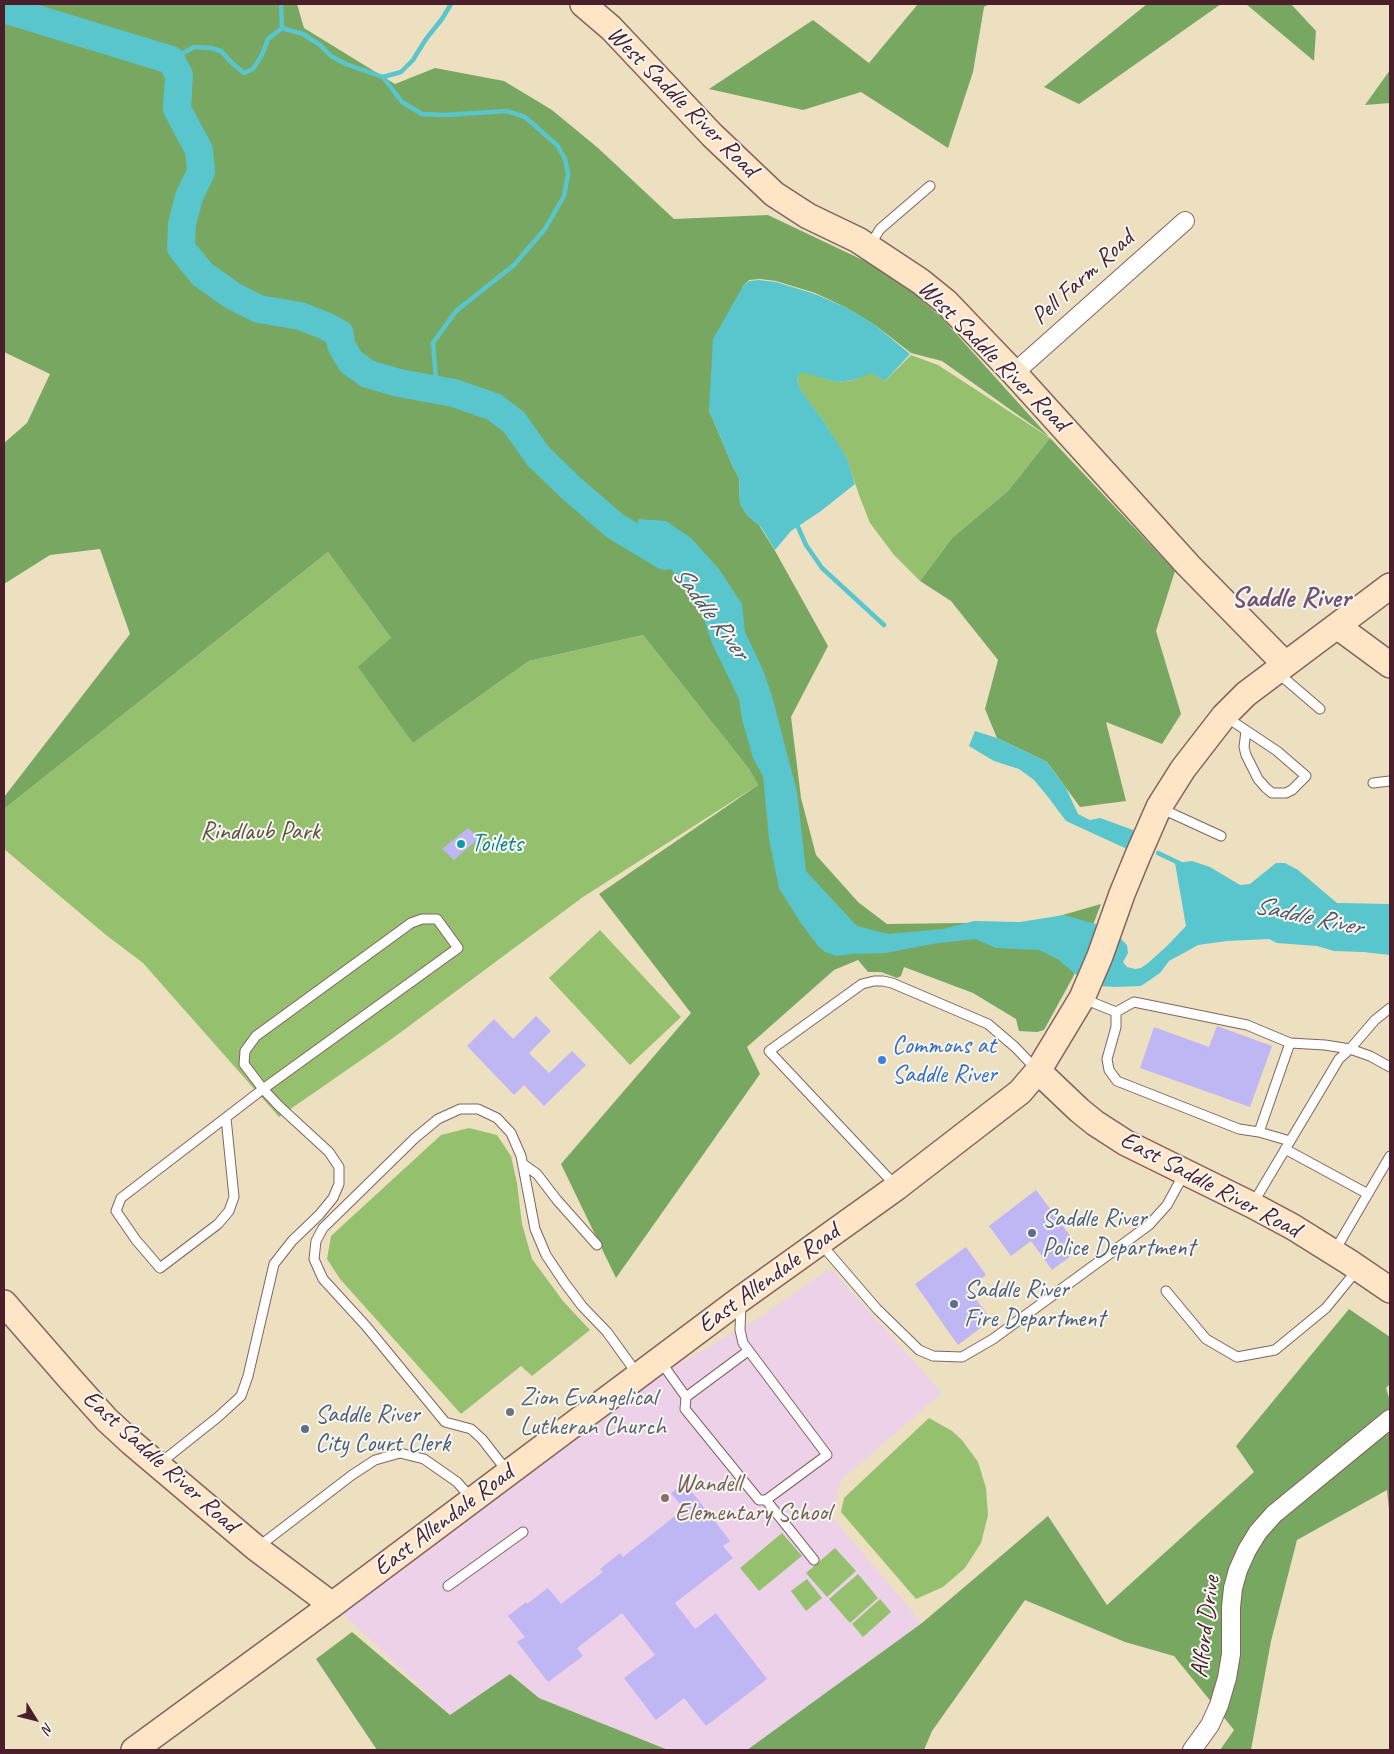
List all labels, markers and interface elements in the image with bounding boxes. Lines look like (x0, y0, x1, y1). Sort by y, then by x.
street label: West Saddle River Road (600, 20, 764, 184)
street label: Pell Farm Road (1026, 224, 1140, 332)
street label: West Saddle River Road (911, 274, 1075, 438)
water label: Saddle River (665, 560, 755, 666)
district label: Saddle River (1231, 582, 1351, 616)
park label: Rindlaub Park (200, 817, 320, 847)
place label: Toilets (471, 829, 523, 859)
marker: Toilets (455, 838, 467, 850)
water label: Saddle River (1252, 890, 1364, 944)
place label: Commons at Saddle River (892, 1031, 997, 1090)
marker: Commons at Saddle River (876, 1054, 888, 1066)
street label: East Saddle River Road (1115, 1125, 1305, 1245)
place label: Saddle River Police Department (1042, 1204, 1195, 1263)
street label: East Allendale Road (692, 1218, 846, 1340)
marker: Saddle River Police Department (1026, 1227, 1038, 1239)
place label: Saddle River Fire Department (964, 1275, 1105, 1334)
marker: Saddle River Fire Department (948, 1298, 960, 1310)
place label: Zion Evangelical Lutheran Church (520, 1383, 666, 1442)
street label: East Saddle River Road (76, 1384, 244, 1540)
place label: Saddle River City Court Clerk (315, 1400, 450, 1459)
marker: Zion Evangelical Lutheran Church (504, 1406, 516, 1418)
marker: Saddle River City Court Clerk (299, 1423, 311, 1435)
street label: East Allendale Road (368, 1459, 520, 1583)
place label: Wandell Elementary School (675, 1469, 831, 1528)
marker: Wandell Elementary School (659, 1492, 671, 1504)
street label: Alford Drive (1185, 1574, 1227, 1680)
north arrow (10, 1694, 60, 1744)
text: N (38, 1720, 57, 1737)

